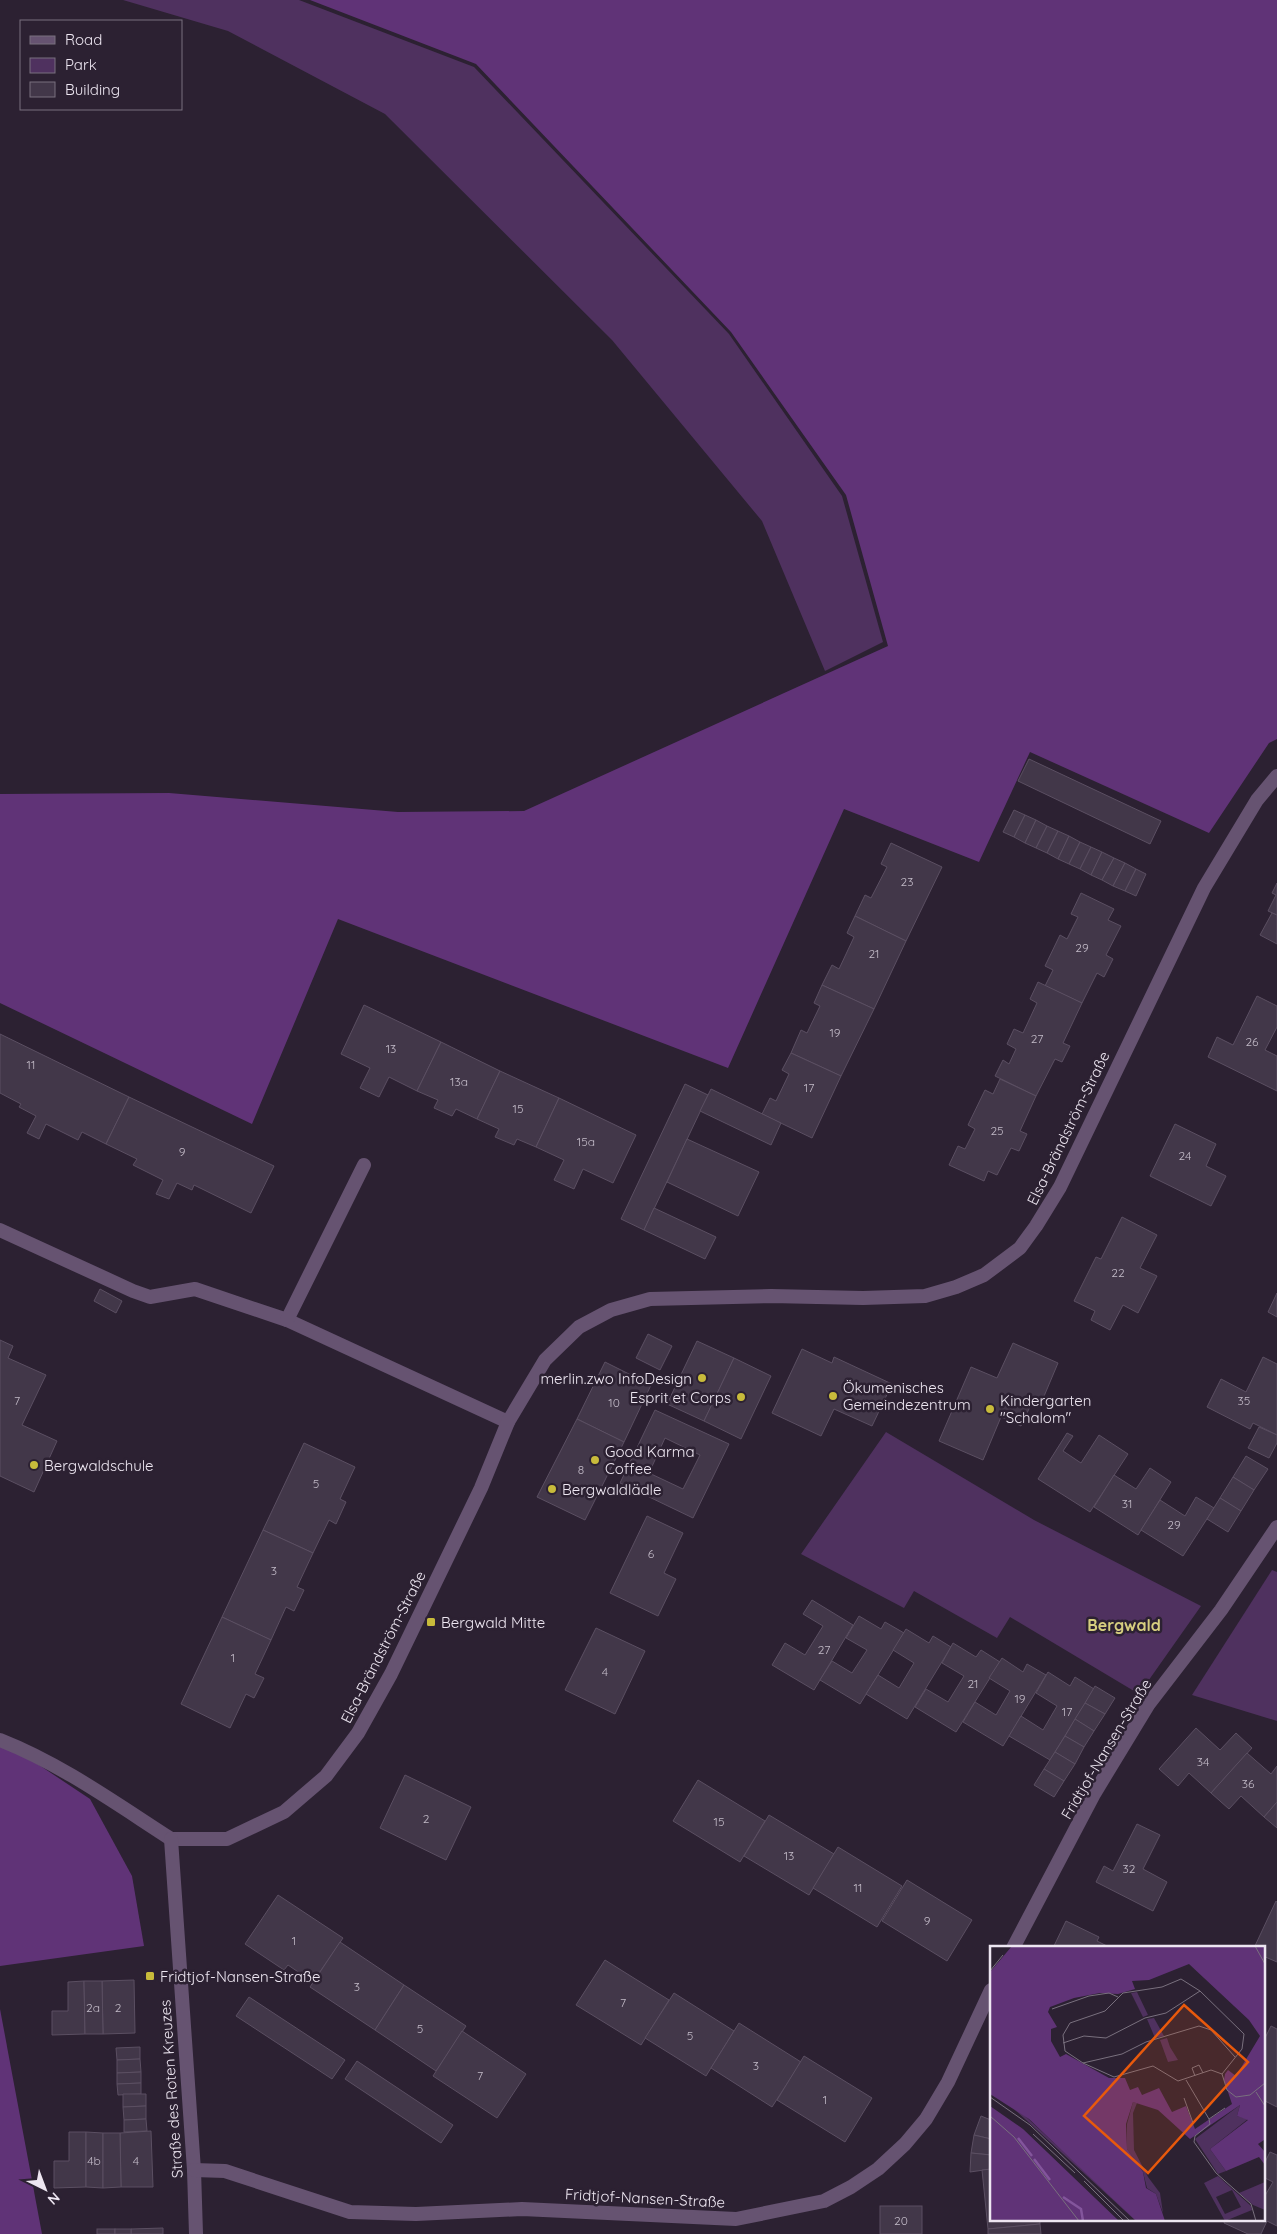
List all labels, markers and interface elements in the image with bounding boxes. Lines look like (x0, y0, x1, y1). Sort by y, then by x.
legend (20, 20, 182, 110)
text: Road (65, 30, 102, 49)
text: Park (65, 55, 97, 74)
text: Building (65, 80, 120, 99)
house number: 23 (901, 874, 913, 889)
house number: 29 (1075, 940, 1089, 955)
house number: 21 (868, 946, 880, 961)
house number: 19 (829, 1025, 841, 1040)
house number: 27 (1031, 1031, 1043, 1046)
house number: 26 (1245, 1034, 1259, 1049)
house number: 13 (386, 1041, 396, 1056)
street label: Elsa-Brändström-Straße (1023, 1048, 1113, 1208)
house number: 11 (27, 1057, 35, 1072)
house number: 13a (450, 1074, 468, 1089)
house number: 17 (804, 1080, 814, 1095)
house number: 15 (513, 1101, 523, 1116)
house number: 25 (990, 1123, 1004, 1138)
house number: 15a (577, 1134, 595, 1149)
house number: 9 (179, 1144, 186, 1159)
house number: 24 (1179, 1148, 1191, 1163)
house number: 22 (1111, 1265, 1125, 1280)
place label: merlin.zwo InfoDesign (540, 1369, 692, 1388)
marker: merlin.zwo InfoDesign (696, 1372, 708, 1384)
place label: Ökumenisches Gemeindezentrum (843, 1378, 971, 1414)
place label: Esprit et Corps (630, 1388, 731, 1407)
marker: Ökumenisches Gemeindezentrum (827, 1390, 839, 1402)
marker: Esprit et Corps (735, 1391, 747, 1403)
place label: Kindergarten "Schalom" (1000, 1391, 1091, 1427)
house number: 7 (14, 1393, 20, 1408)
house number: 35 (1238, 1393, 1250, 1408)
house number: 10 (608, 1395, 620, 1410)
marker: Kindergarten "Schalom" (984, 1403, 996, 1415)
place label: Good Karma Coffee (605, 1442, 695, 1478)
marker: Good Karma Coffee (589, 1454, 601, 1466)
place label: Bergwaldschule (44, 1456, 154, 1475)
marker: Bergwaldschule (28, 1459, 40, 1471)
house number: 8 (578, 1462, 584, 1477)
house number: 5 (313, 1476, 319, 1491)
place label: Bergwaldlädle (562, 1480, 661, 1499)
marker: Bergwaldlädle (546, 1483, 558, 1495)
house number: 31 (1122, 1496, 1132, 1511)
house number: 29 (1167, 1517, 1181, 1532)
house number: 6 (648, 1546, 655, 1561)
house number: 3 (271, 1563, 277, 1578)
street label: Elsa-Brändström-Straße (336, 1568, 430, 1726)
place label: Bergwald Mitte (441, 1613, 545, 1632)
district label: Bergwald (1087, 1615, 1161, 1635)
marker: Bergwald Mitte (425, 1616, 437, 1628)
house number: 27 (818, 1642, 830, 1657)
house number: 1 (231, 1650, 235, 1665)
house number: 4 (602, 1664, 608, 1679)
street label: Fridtjof-Nansen-Straße (1057, 1675, 1155, 1823)
house number: 21 (967, 1676, 979, 1691)
house number: 19 (1014, 1691, 1026, 1706)
house number: 17 (1062, 1704, 1072, 1719)
house number: 34 (1197, 1754, 1209, 1769)
house number: 36 (1242, 1776, 1255, 1791)
house number: 2 (423, 1811, 430, 1826)
house number: 15 (714, 1814, 724, 1829)
house number: 13 (784, 1848, 794, 1863)
house number: 32 (1123, 1861, 1136, 1876)
house number: 11 (854, 1880, 862, 1895)
house number: 9 (924, 1913, 931, 1928)
house number: 1 (292, 1933, 296, 1948)
inset map (990, 1946, 1264, 2222)
place label: Fridtjof-Nansen-Straße (160, 1967, 320, 1986)
marker: Fridtjof-Nansen-Straße (144, 1970, 156, 1982)
house number: 3 (354, 1979, 360, 1994)
house number: 7 (620, 1995, 626, 2010)
street label: Straße des Roten Kreuzes (155, 1999, 187, 2179)
house number: 2a (86, 2000, 100, 2015)
house number: 2 (115, 2000, 122, 2015)
house number: 5 (417, 2021, 423, 2036)
house number: 5 (687, 2028, 693, 2043)
house number: 3 (753, 2058, 759, 2073)
house number: 7 (477, 2068, 483, 2083)
house number: 1 (823, 2092, 827, 2107)
house number: 4b (87, 2153, 101, 2168)
house number: 4 (133, 2153, 139, 2168)
north arrow (20, 2164, 70, 2214)
street label: Fridtjof-Nansen-Straße (564, 2184, 726, 2212)
text: N (44, 2189, 64, 2209)
house number: 20 (894, 2213, 908, 2228)

